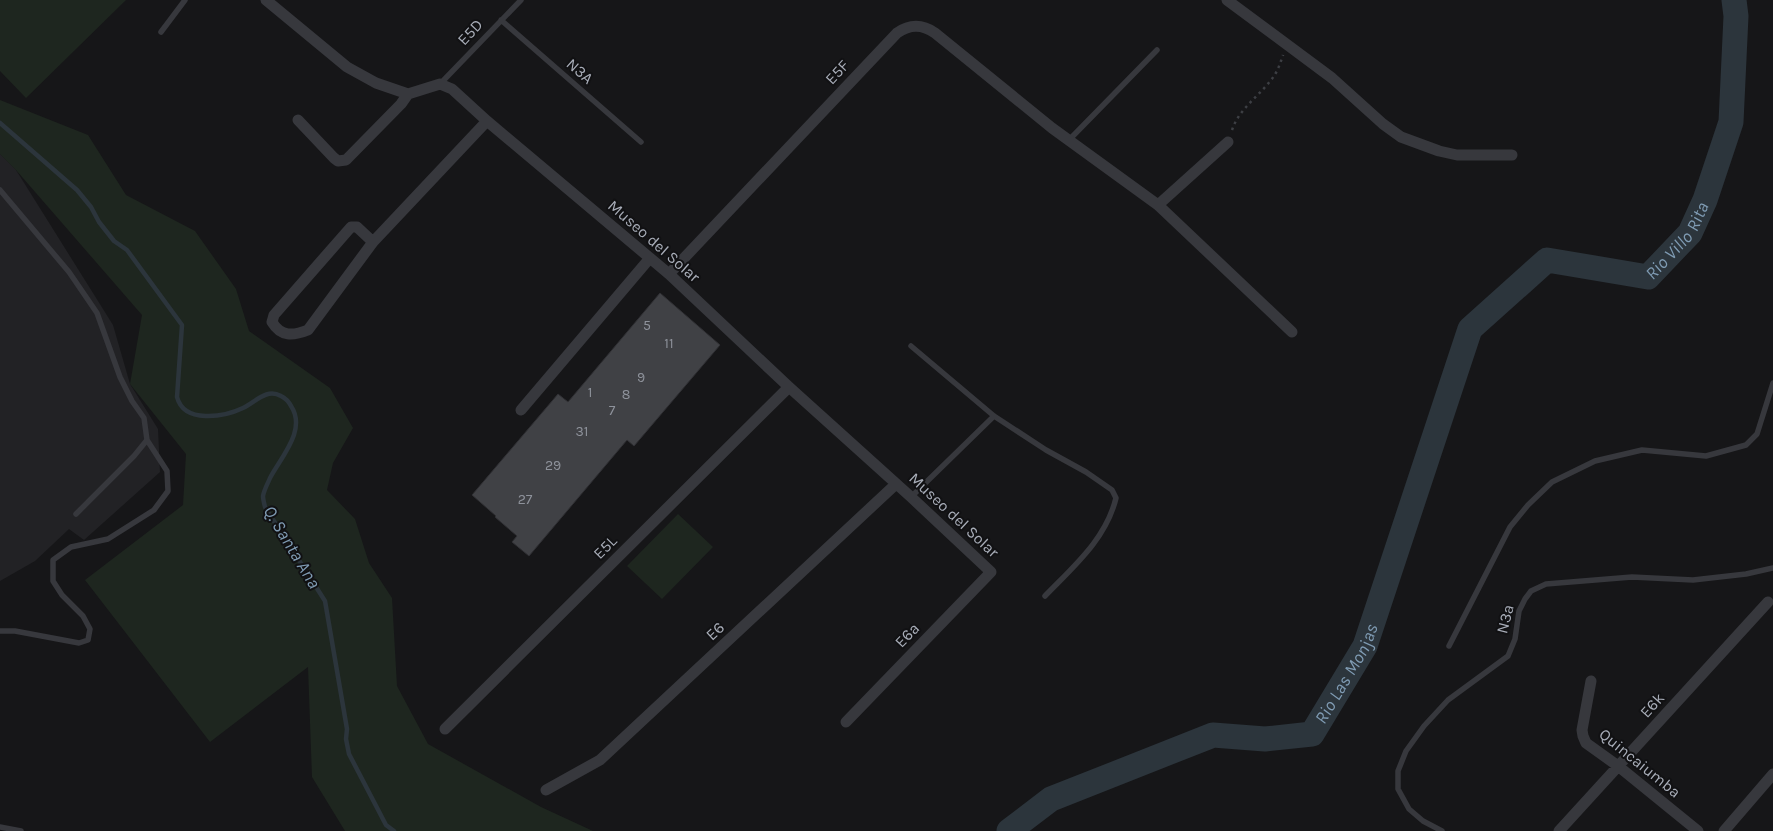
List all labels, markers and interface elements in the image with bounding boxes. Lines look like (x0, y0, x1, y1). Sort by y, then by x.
street label: E5D (453, 15, 487, 49)
street label: N3A (563, 54, 597, 88)
street label: E5F (821, 56, 853, 88)
street label: Museo del Solar (604, 196, 704, 286)
water label: Rio Villo Rita (1640, 198, 1714, 284)
house number: 5 (643, 317, 651, 334)
house number: 11 (664, 335, 674, 352)
house number: 9 (637, 369, 645, 386)
house number: 1 (588, 384, 592, 401)
house number: 8 (622, 386, 630, 403)
house number: 7 (609, 402, 616, 419)
house number: 31 (576, 423, 588, 440)
house number: 29 (545, 457, 561, 474)
street label: Museo del Solar (905, 469, 1003, 562)
house number: 27 (518, 491, 533, 508)
water label: Q. Santa Ana (259, 501, 325, 593)
street label: E5L (589, 531, 621, 563)
street label: N3a (1492, 603, 1518, 635)
street label: E6 (702, 618, 728, 644)
street label: E6a (891, 619, 923, 651)
water label: Rio Las Monjas (1310, 621, 1383, 728)
street label: E6k (1636, 689, 1668, 721)
street label: Quincaiumba (1595, 724, 1685, 802)

